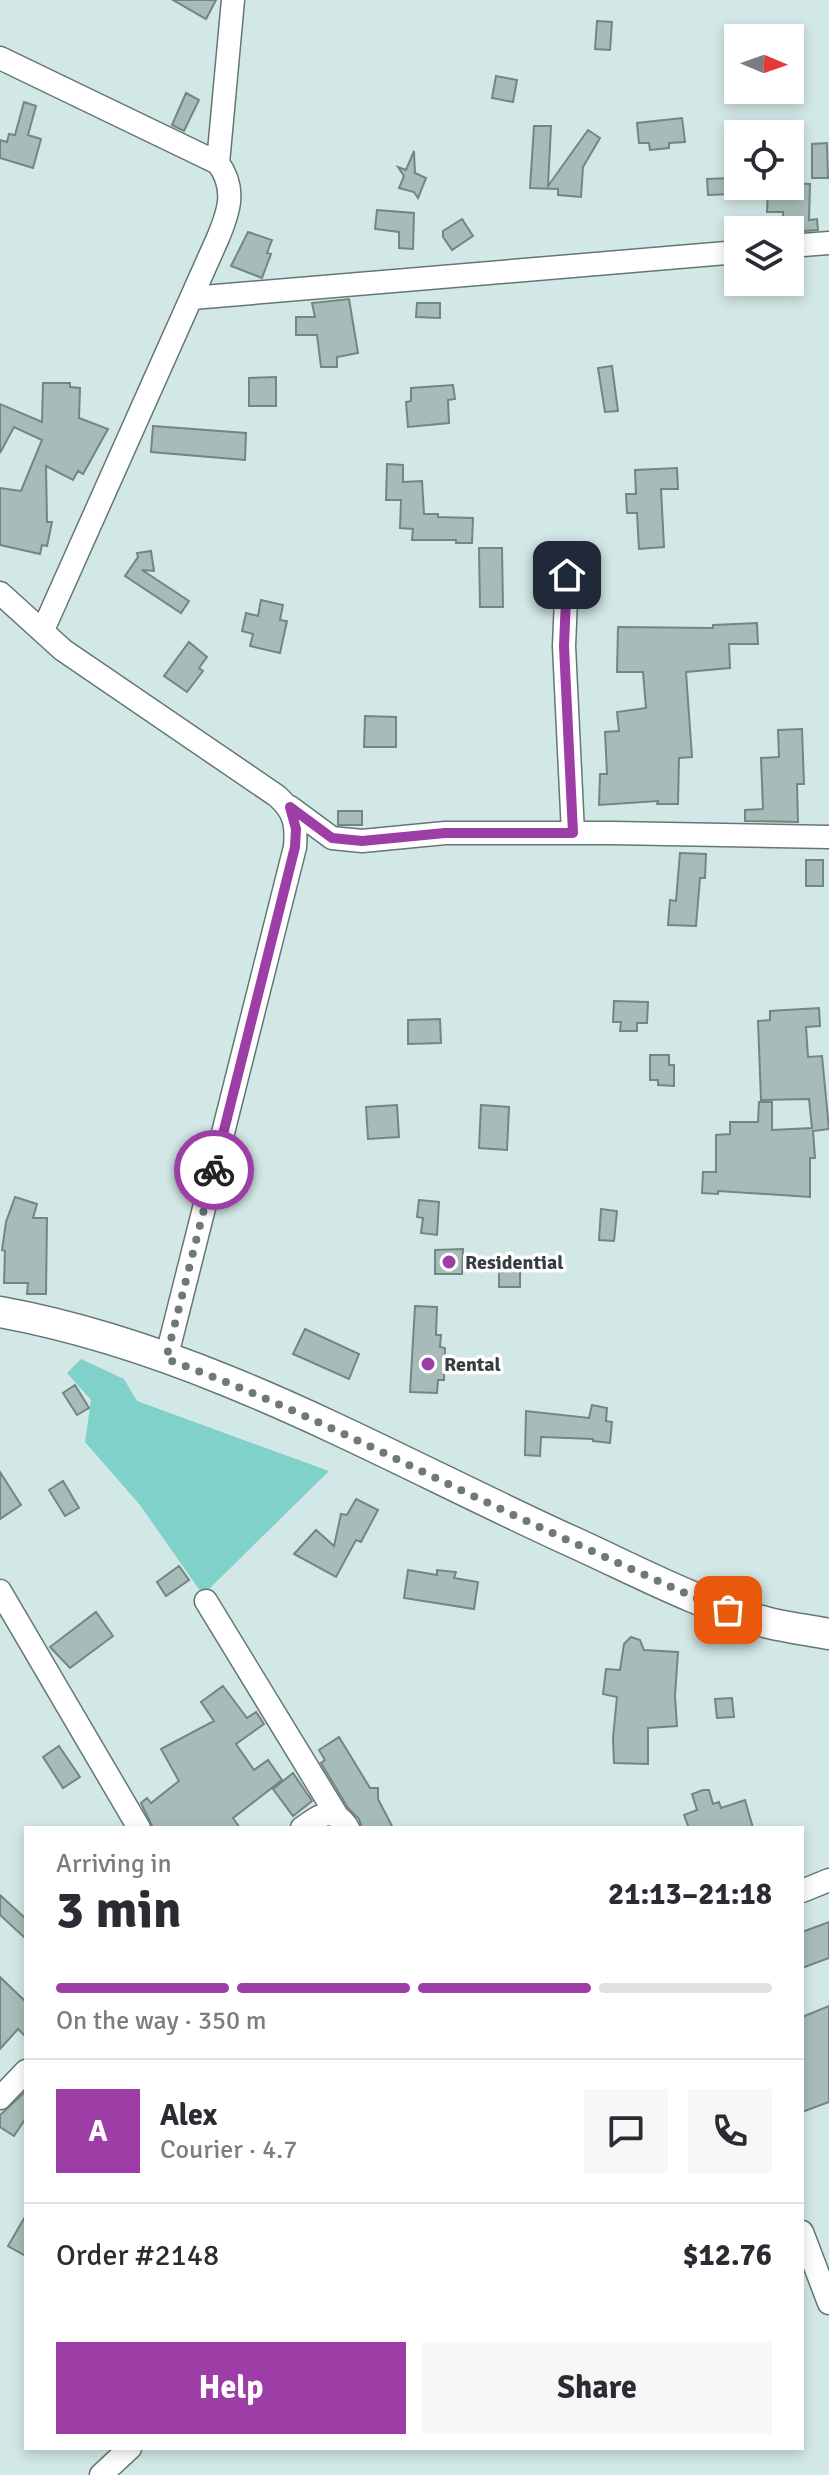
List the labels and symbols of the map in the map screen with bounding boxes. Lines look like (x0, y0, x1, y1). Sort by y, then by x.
north arrow (724, 24, 804, 104)
pin (533, 541, 601, 609)
courier (174, 1130, 254, 1210)
place label: Residential (465, 1250, 563, 1275)
marker: Residential (440, 1253, 458, 1271)
place label: Rental (444, 1352, 501, 1377)
marker: Rental (419, 1355, 437, 1373)
pin (694, 1576, 762, 1644)

